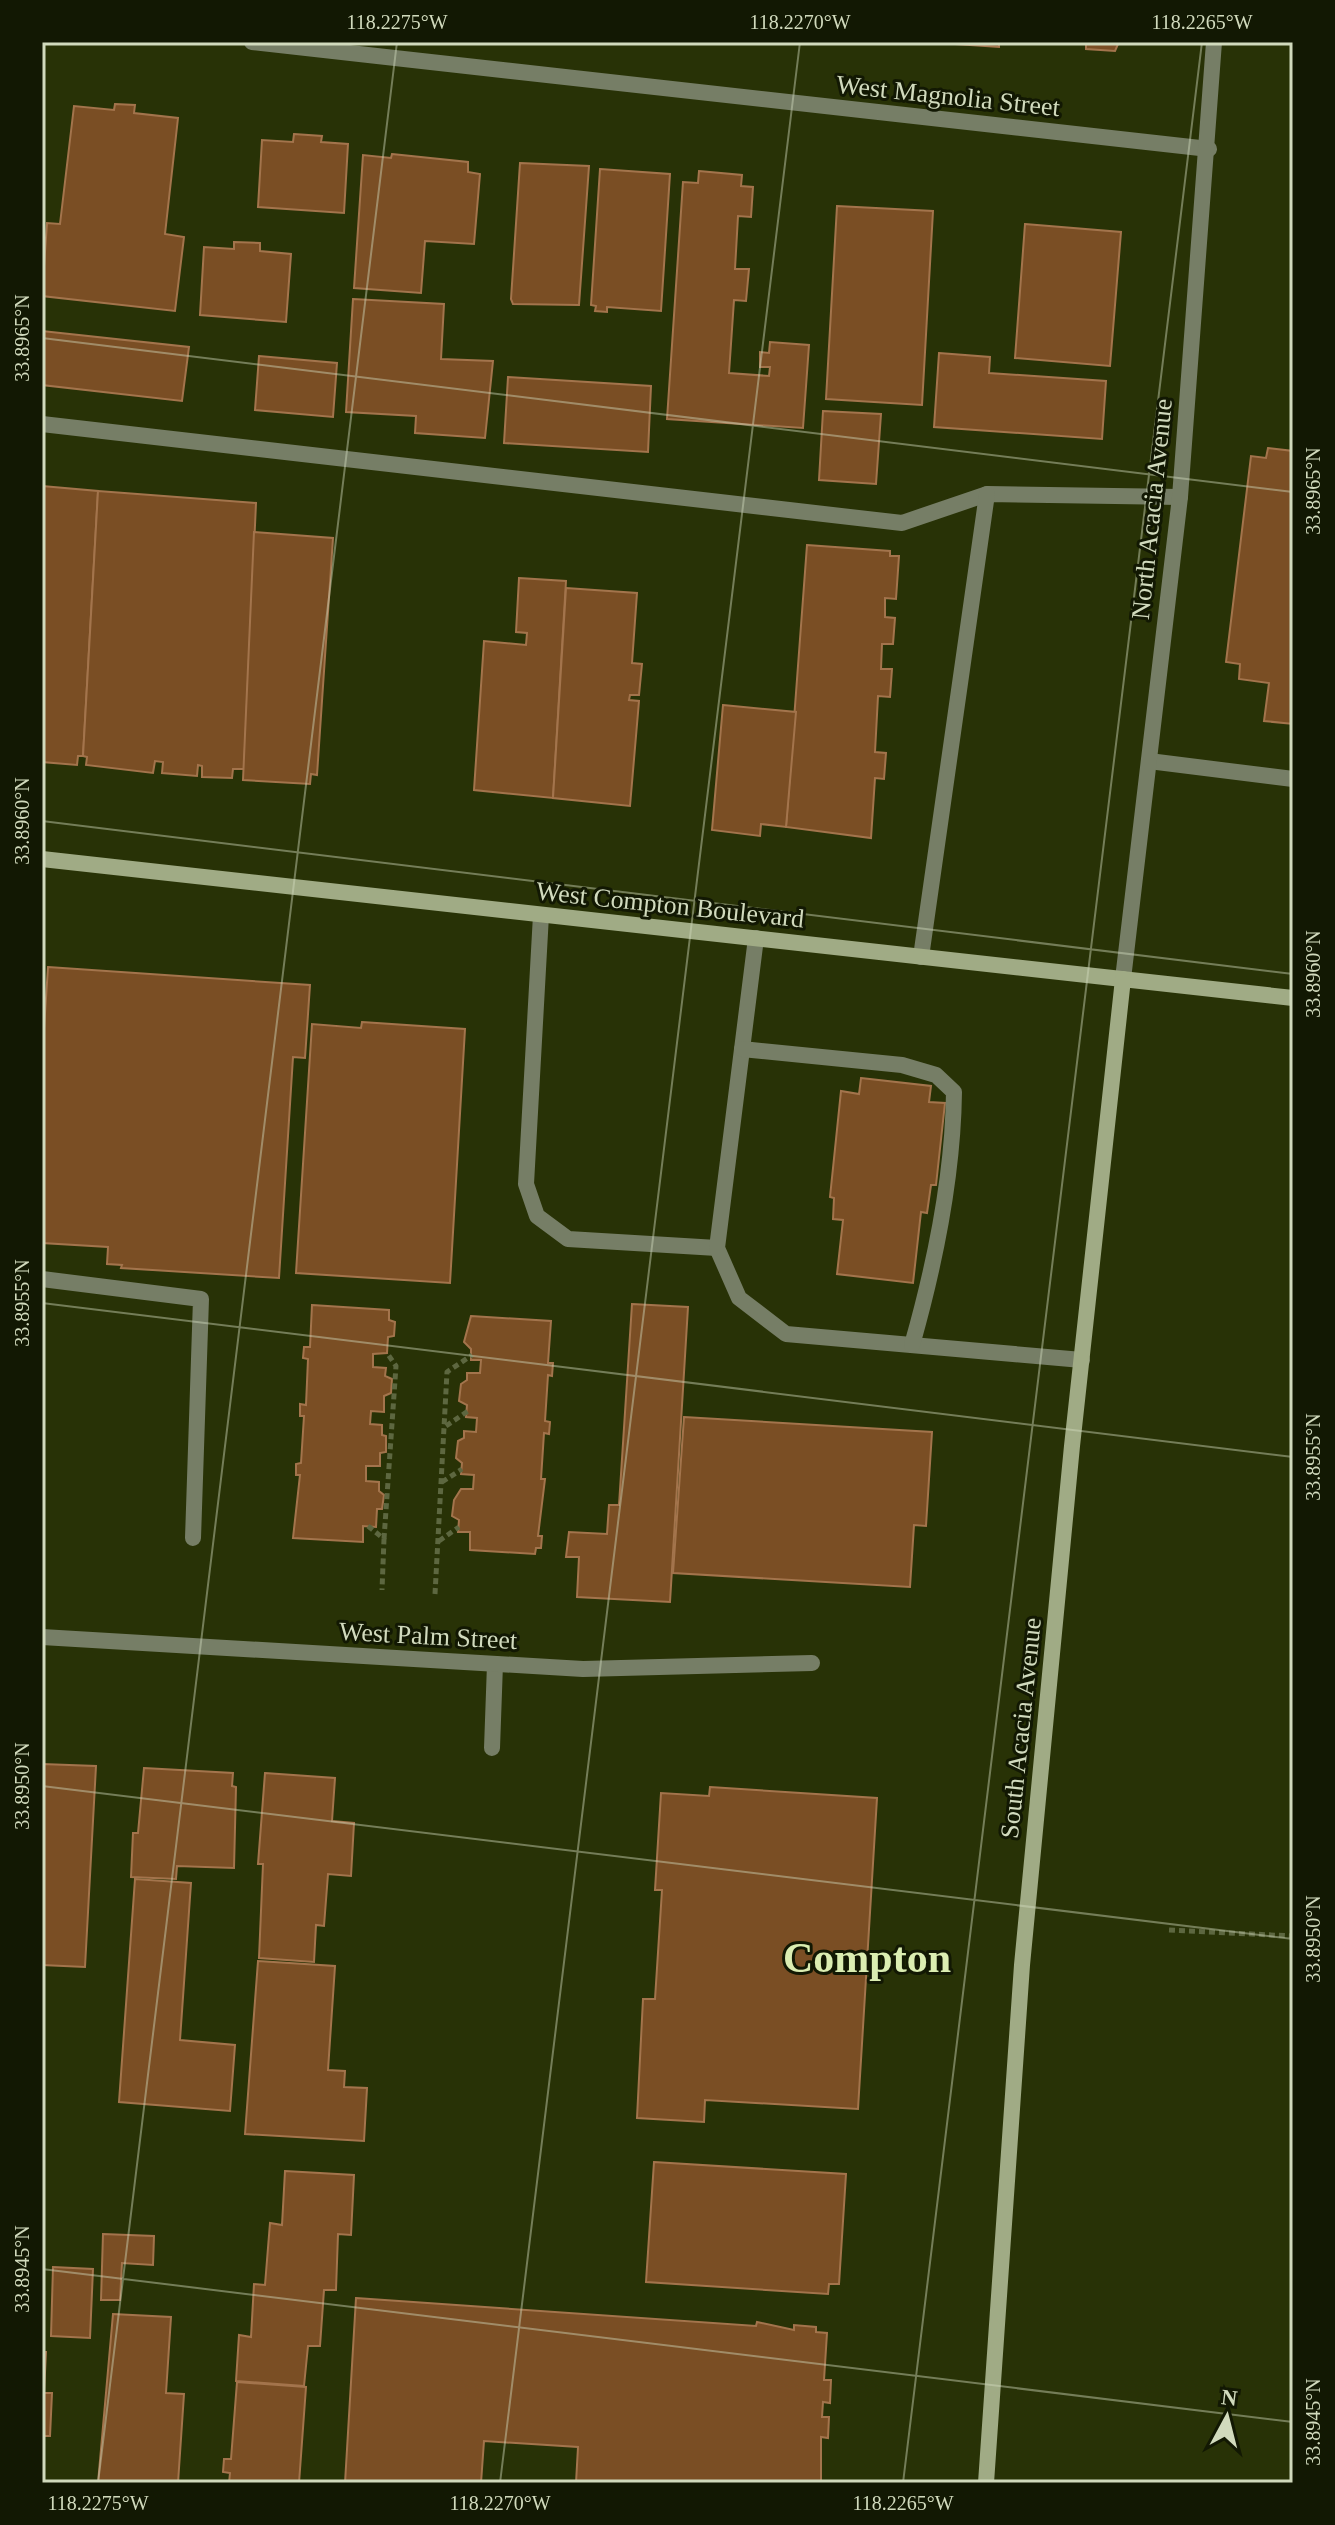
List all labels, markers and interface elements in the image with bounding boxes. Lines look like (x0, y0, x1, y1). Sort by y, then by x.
text: 118.2275°W (346, 11, 448, 33)
text: 118.2270°W (749, 11, 851, 33)
text: 118.2265°W (1151, 11, 1253, 33)
street label: West Magnolia Street (835, 70, 1062, 122)
text: 33.8965°N (11, 294, 33, 382)
street label: North Acacia Avenue (1126, 397, 1178, 621)
text: 33.8965°N (1302, 447, 1324, 535)
text: 33.8960°N (11, 777, 33, 865)
street label: West Compton Boulevard (535, 876, 805, 934)
text: 33.8960°N (1302, 930, 1324, 1018)
text: 33.8955°N (11, 1259, 33, 1347)
text: 33.8955°N (1302, 1413, 1324, 1501)
street label: South Acacia Avenue (995, 1616, 1047, 1840)
street label: West Palm Street (338, 1617, 519, 1655)
text: 33.8950°N (11, 1742, 33, 1830)
text: 33.8950°N (1302, 1895, 1324, 1983)
district label: Compton (783, 1935, 951, 1981)
text: 33.8945°N (11, 2225, 33, 2313)
north arrow (1187, 2377, 1267, 2457)
text: 33.8945°N (1302, 2378, 1324, 2466)
text: N (1220, 2384, 1239, 2411)
text: 118.2275°W (47, 2492, 149, 2514)
text: 118.2270°W (449, 2492, 551, 2514)
text: 118.2265°W (852, 2492, 954, 2514)

